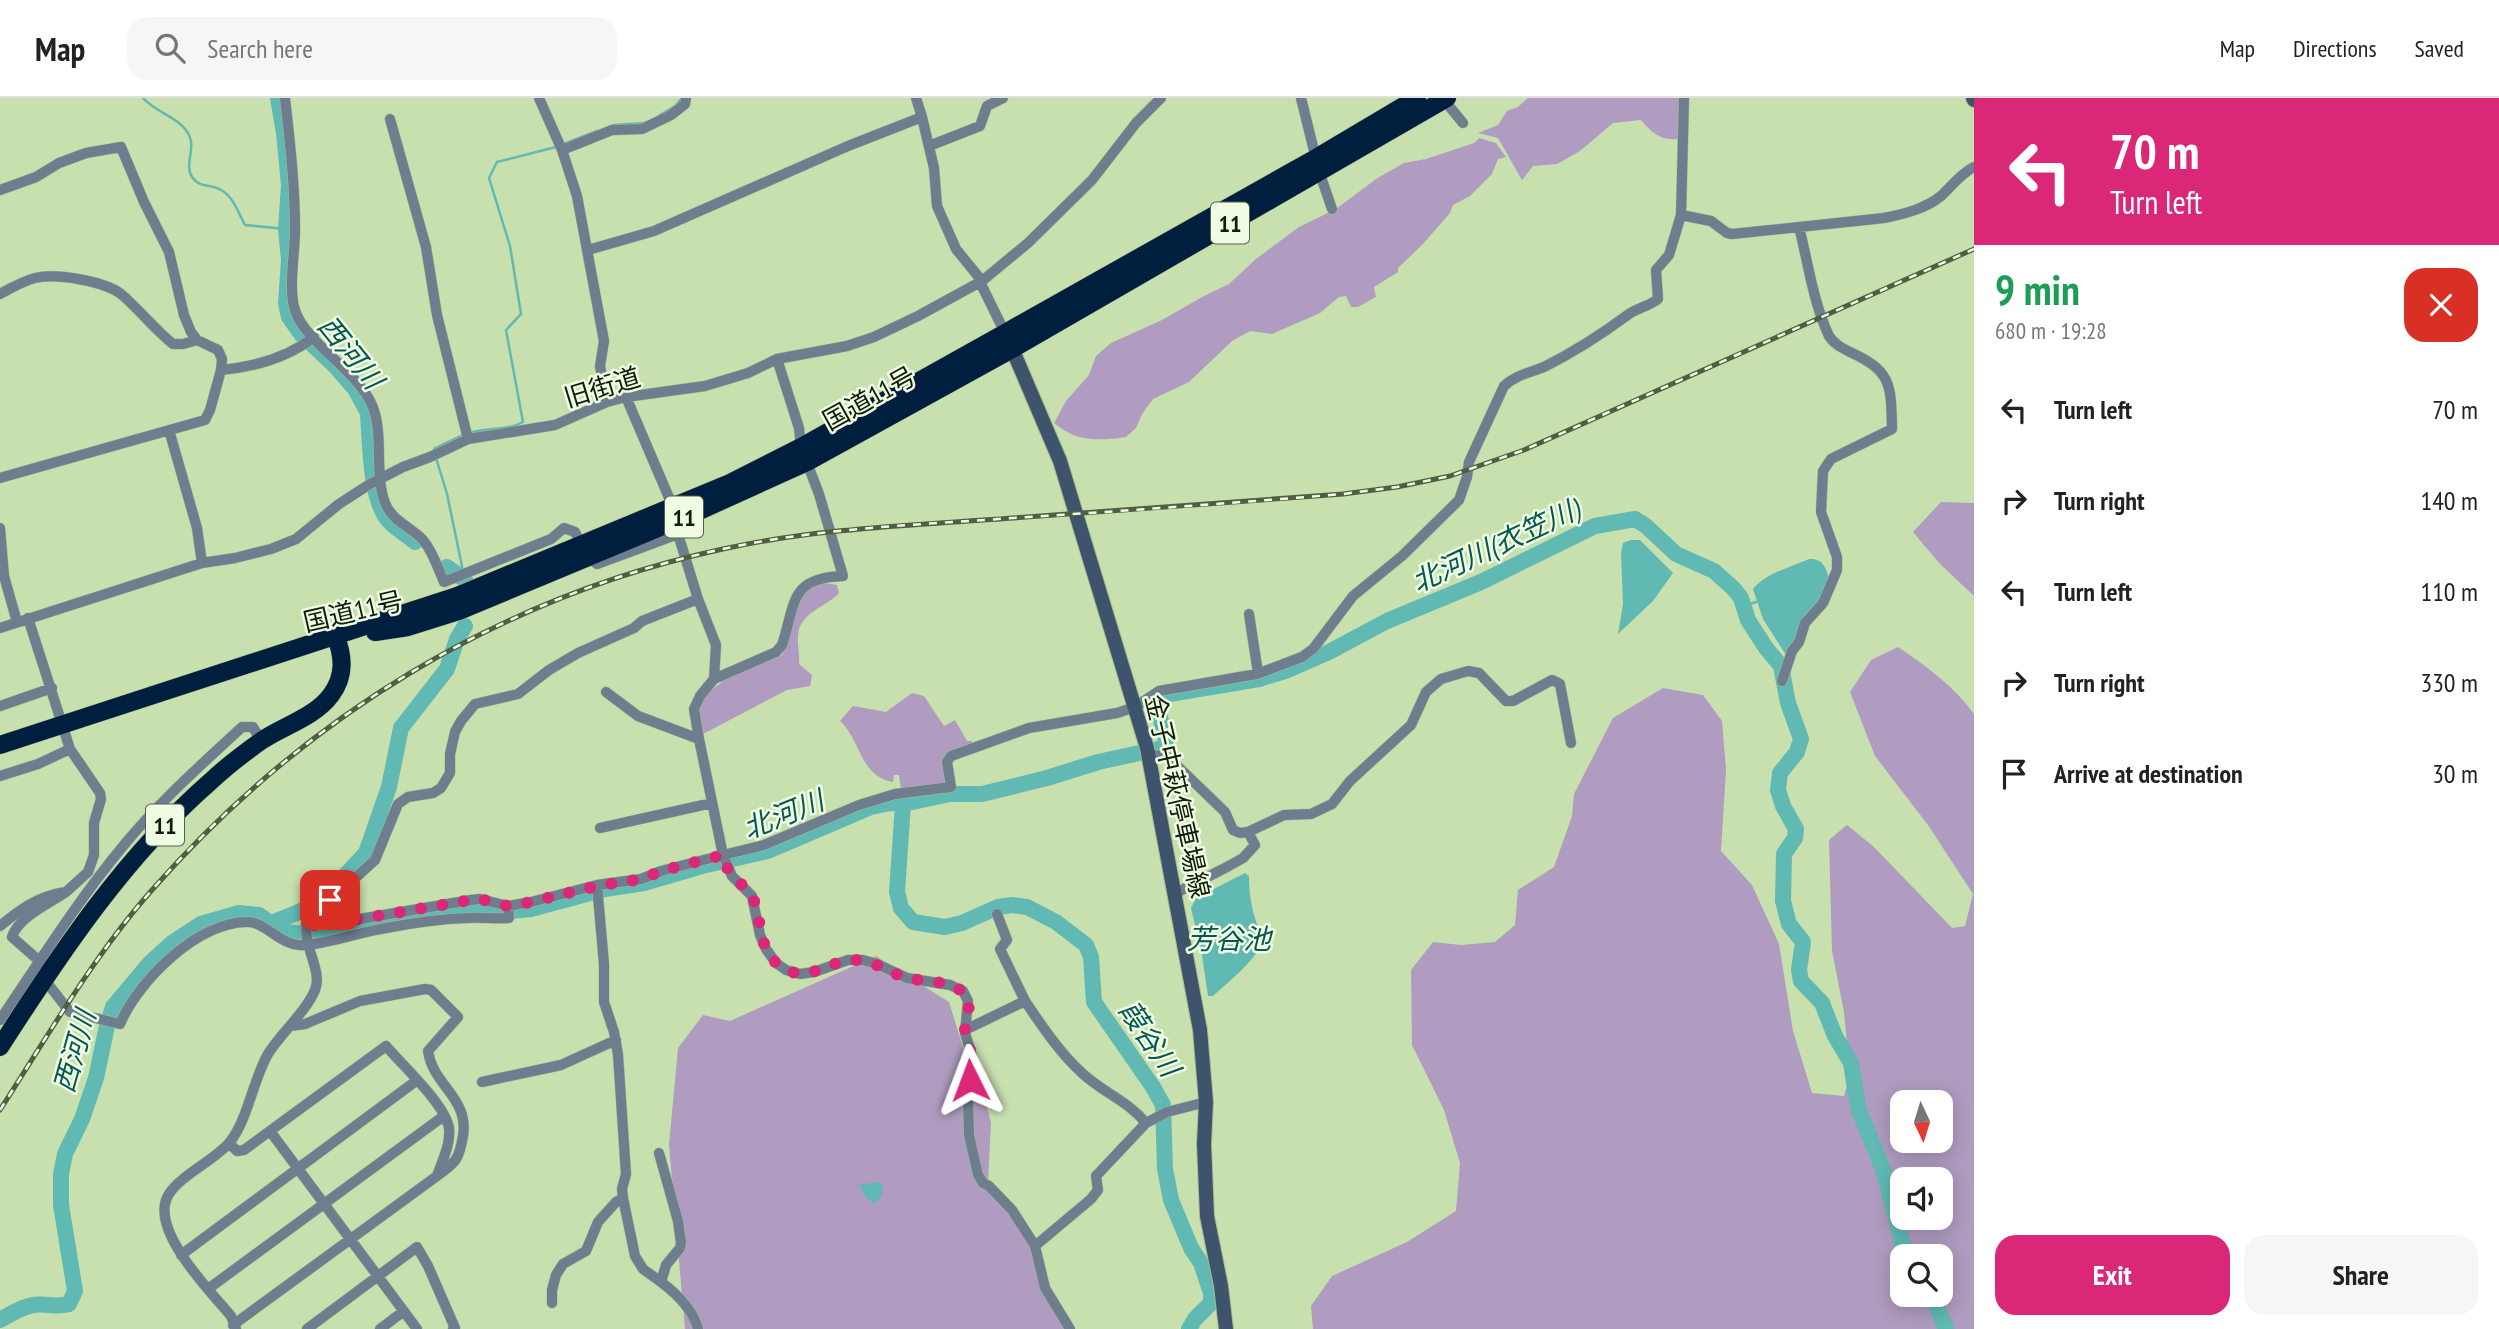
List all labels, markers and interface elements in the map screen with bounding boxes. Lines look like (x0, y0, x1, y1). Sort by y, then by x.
search box (127, 17, 617, 80)
text: Map (35, 27, 85, 70)
icon: search (151, 29, 189, 67)
text: Search here (207, 32, 313, 65)
text: Map (2220, 33, 2255, 64)
text: Directions (2293, 33, 2377, 64)
text: Saved (2415, 33, 2464, 64)
text: 70 m (2110, 119, 2199, 183)
icon: left (1995, 126, 2086, 217)
text: Turn left (2110, 181, 2202, 223)
road number: 11 (1211, 202, 1249, 244)
text: 9 min (1995, 262, 2080, 317)
button: close (2404, 268, 2478, 342)
water label: 西河川 (310, 308, 394, 399)
text: 680 m · 19:28 (1995, 316, 2107, 345)
street label: 国道11号 (817, 359, 921, 437)
street label: 旧街道 (560, 360, 644, 414)
icon: left (1995, 391, 2033, 429)
text: Turn left (2054, 393, 2132, 426)
text: 70 m (2432, 393, 2478, 426)
icon: right (1995, 482, 2033, 520)
text: Turn right (2054, 484, 2145, 517)
text: 140 m (2420, 484, 2478, 517)
water label: 北河川(衣笠川) (1405, 489, 1587, 600)
road number: 11 (665, 496, 703, 538)
icon: left (1995, 573, 2033, 611)
text: Turn left (2054, 575, 2132, 608)
text: 110 m (2420, 575, 2478, 608)
street label: 国道11号 (300, 584, 406, 638)
icon: right (1995, 664, 2033, 702)
text: Turn right (2054, 666, 2145, 699)
text: 330 m (2420, 666, 2478, 699)
street label: 金子中萩停車場線 (1139, 691, 1217, 901)
icon: arrive (1995, 755, 2033, 793)
text: Arrive at destination (2054, 757, 2243, 790)
text: 30 m (2432, 757, 2478, 790)
water label: 北河川 (737, 780, 832, 847)
road number: 11 (146, 804, 184, 846)
pin (300, 870, 360, 930)
icon: arrive (311, 881, 349, 919)
water label: 芳谷池 (1187, 920, 1274, 957)
water label: 葭谷川 (1111, 993, 1190, 1086)
water label: 西河川 (45, 1003, 104, 1096)
position arrow (933, 1043, 1007, 1117)
north arrow (1890, 1090, 1953, 1153)
map controls (1890, 1090, 1953, 1307)
button: sound (1890, 1167, 1953, 1230)
button: Exit (1995, 1235, 2230, 1315)
button: Share (2244, 1235, 2478, 1315)
button: search (1890, 1244, 1953, 1307)

